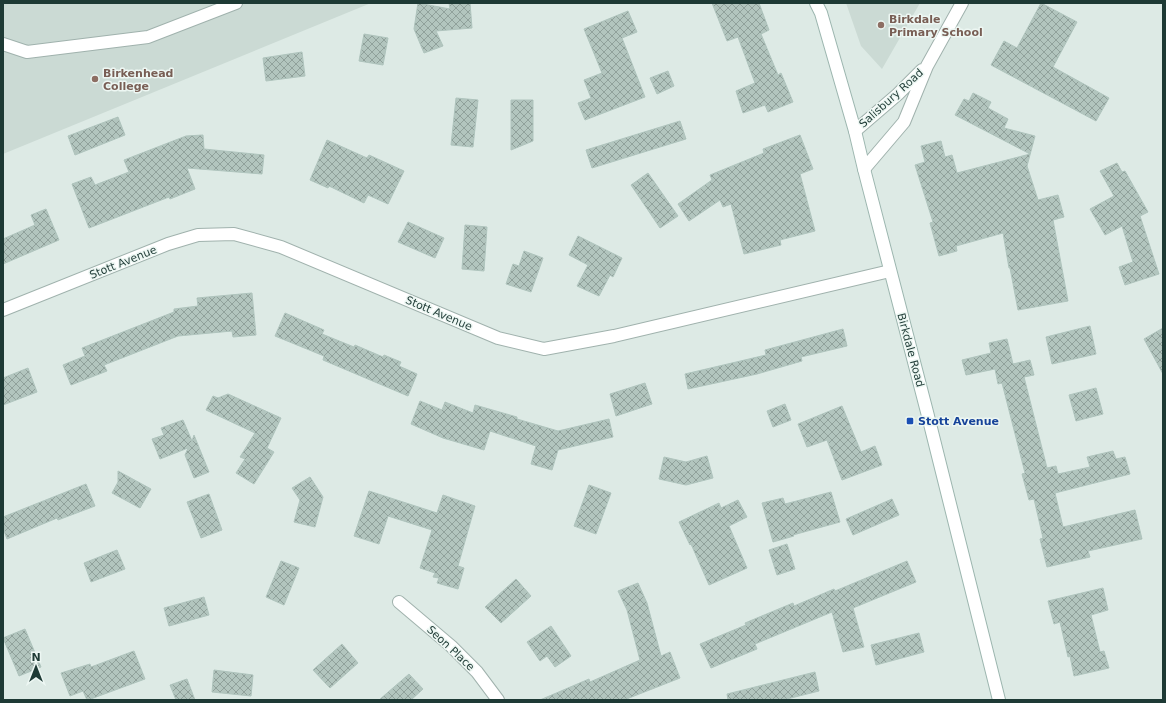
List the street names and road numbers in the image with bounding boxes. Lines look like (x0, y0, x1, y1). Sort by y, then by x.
street label: Salisbury Road (857, 66, 926, 131)
street label: Stott Avenue (88, 243, 159, 282)
street label: Stott Avenue (404, 294, 474, 333)
street label: Birkdale Road (894, 312, 927, 389)
street label: Seon Place (424, 623, 477, 674)

